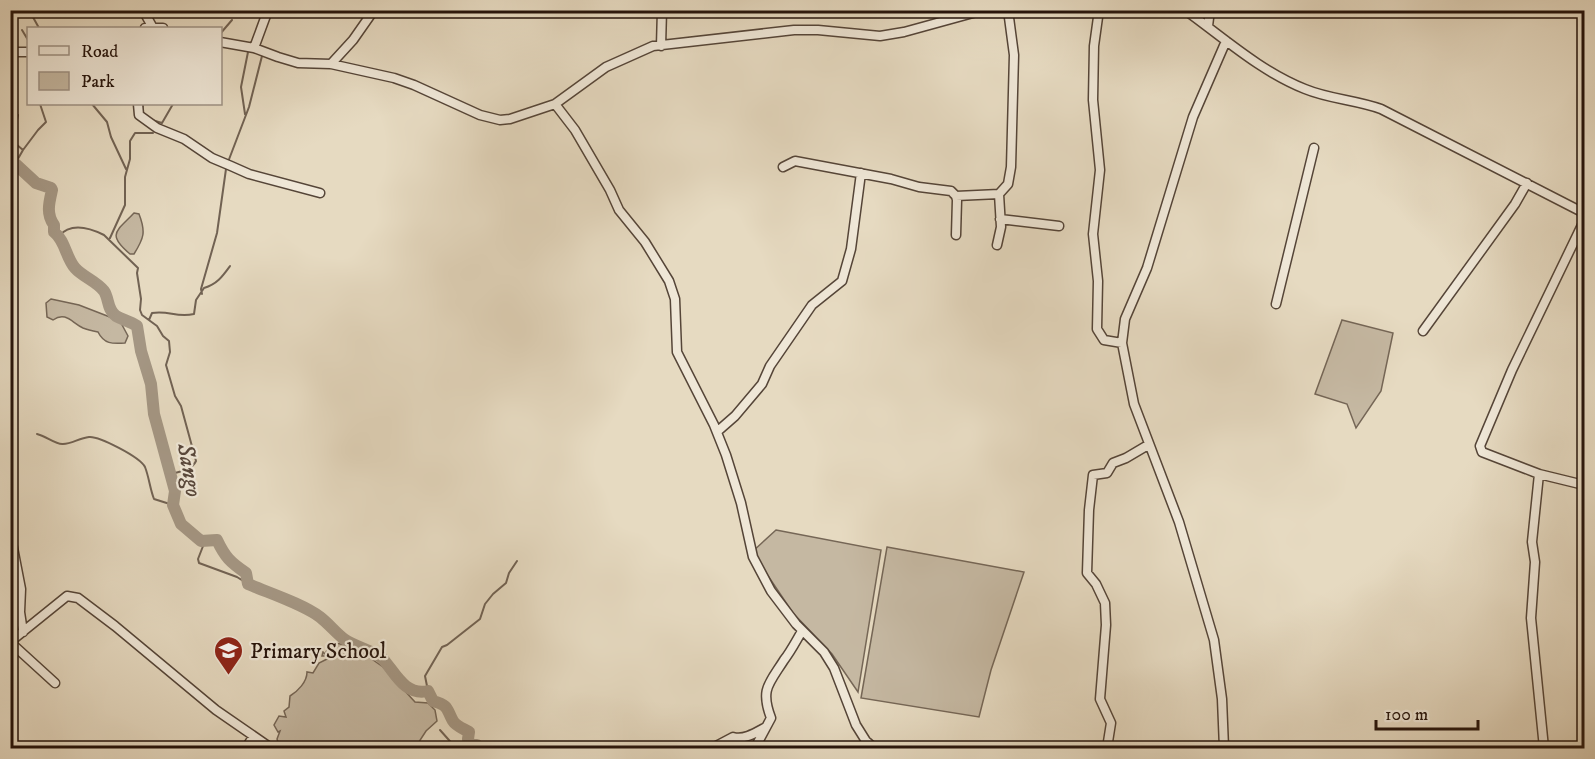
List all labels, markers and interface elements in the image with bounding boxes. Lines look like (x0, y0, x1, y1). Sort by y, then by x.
legend (27, 27, 222, 105)
text: Road (81, 41, 118, 63)
text: Park (81, 71, 115, 93)
water label: Sango (169, 440, 209, 500)
school or university icon: Primary School (213, 634, 245, 676)
place label: Primary School (250, 638, 387, 665)
scale bar (1376, 693, 1478, 731)
text: 100 m (1385, 704, 1428, 726)

